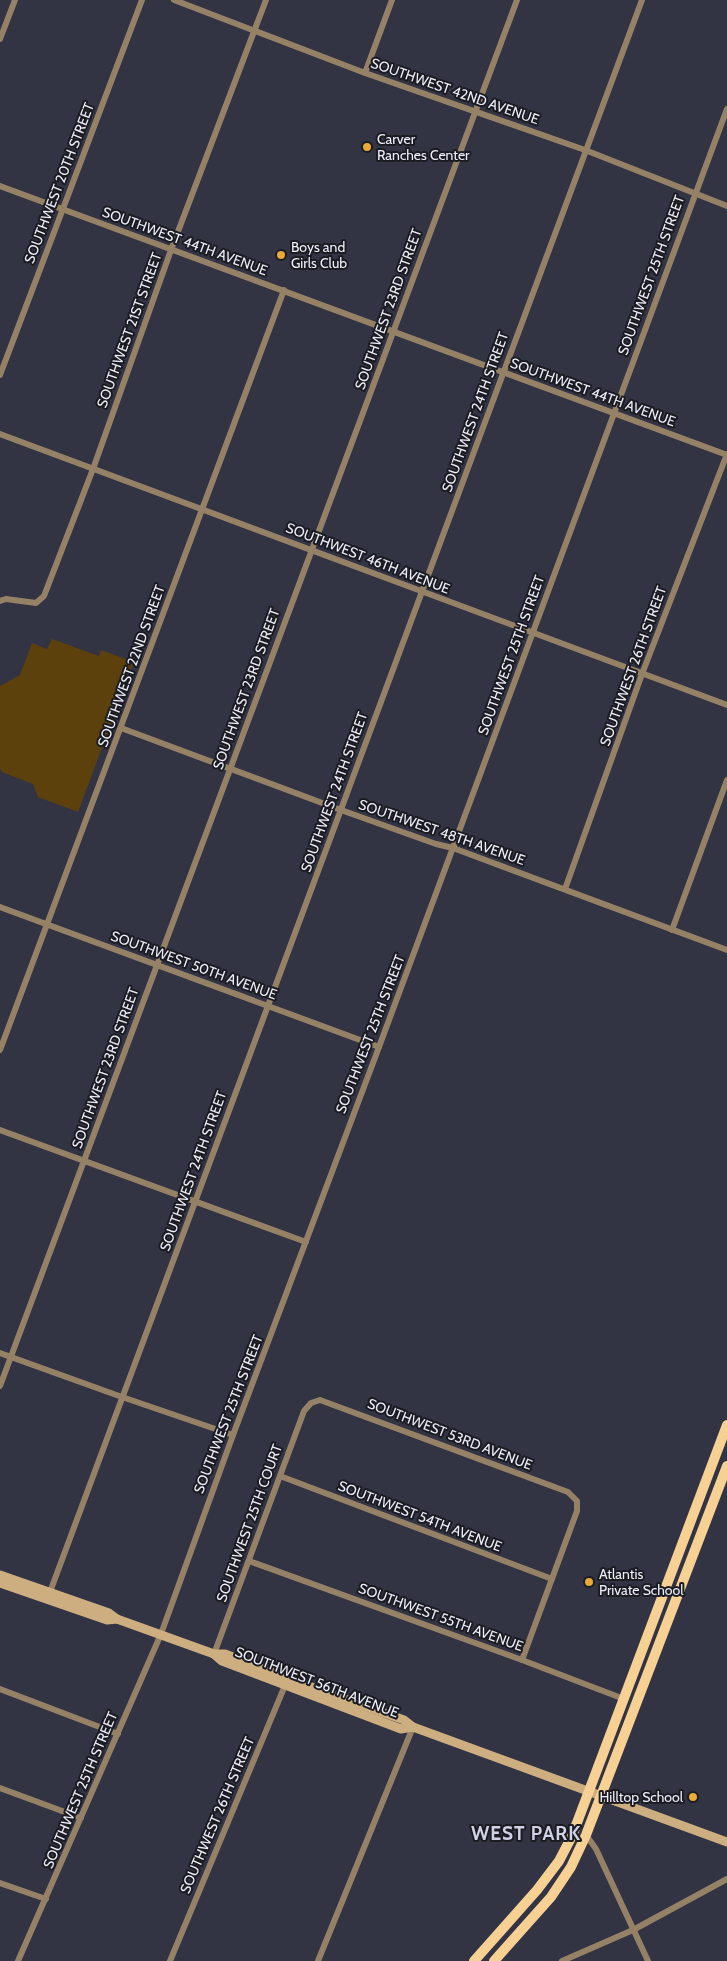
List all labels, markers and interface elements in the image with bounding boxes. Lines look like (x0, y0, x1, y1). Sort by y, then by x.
street label: SOUTHWEST 42ND AVENUE (368, 54, 542, 128)
street label: SOUTHWEST 20TH STREET (20, 100, 98, 266)
place label: Carver Ranches Center (377, 130, 470, 164)
marker: Carver Ranches Center (361, 141, 373, 153)
street label: SOUTHWEST 25TH STREET (614, 192, 688, 357)
street label: SOUTHWEST 44TH AVENUE (100, 203, 270, 279)
street label: SOUTHWEST 23RD STREET (350, 226, 426, 392)
place label: Boys and Girls Club (291, 238, 347, 272)
street label: SOUTHWEST 21ST STREET (93, 249, 166, 410)
marker: Boys and Girls Club (275, 249, 287, 261)
street label: SOUTHWEST 24TH STREET (438, 329, 513, 494)
street label: SOUTHWEST 44TH AVENUE (508, 354, 678, 430)
street label: SOUTHWEST 46TH AVENUE (283, 518, 453, 598)
street label: SOUTHWEST 25TH STREET (474, 572, 548, 737)
street label: SOUTHWEST 22ND STREET (93, 582, 169, 749)
street label: SOUTHWEST 26TH STREET (596, 583, 670, 748)
street label: SOUTHWEST 23RD STREET (208, 606, 284, 772)
street label: SOUTHWEST 24TH STREET (297, 709, 372, 874)
street label: SOUTHWEST 48TH AVENUE (356, 795, 528, 869)
street label: SOUTHWEST 50TH AVENUE (108, 926, 280, 1004)
street label: SOUTHWEST 25TH STREET (331, 952, 409, 1116)
street label: SOUTHWEST 23RD STREET (67, 985, 143, 1151)
street label: SOUTHWEST 24TH STREET (156, 1088, 231, 1253)
street label: SOUTHWEST 25TH STREET (189, 1332, 267, 1496)
street label: SOUTHWEST 53RD AVENUE (365, 1394, 535, 1474)
street label: SOUTHWEST 25TH COURT (212, 1441, 286, 1604)
street label: SOUTHWEST 54TH AVENUE (335, 1476, 505, 1556)
place label: Atlantis Private School (599, 1565, 684, 1599)
marker: Atlantis Private School (583, 1576, 595, 1588)
street label: SOUTHWEST 55TH AVENUE (356, 1579, 526, 1655)
street label: SOUTHWEST 56TH AVENUE (233, 1642, 402, 1722)
street label: SOUTHWEST 25TH STREET (39, 1708, 121, 1871)
street label: SOUTHWEST 26TH STREET (176, 1733, 258, 1896)
place label: Hilltop School (600, 1788, 684, 1806)
marker: Hilltop School (687, 1791, 699, 1803)
district label: WEST PARK (471, 1822, 581, 1845)

